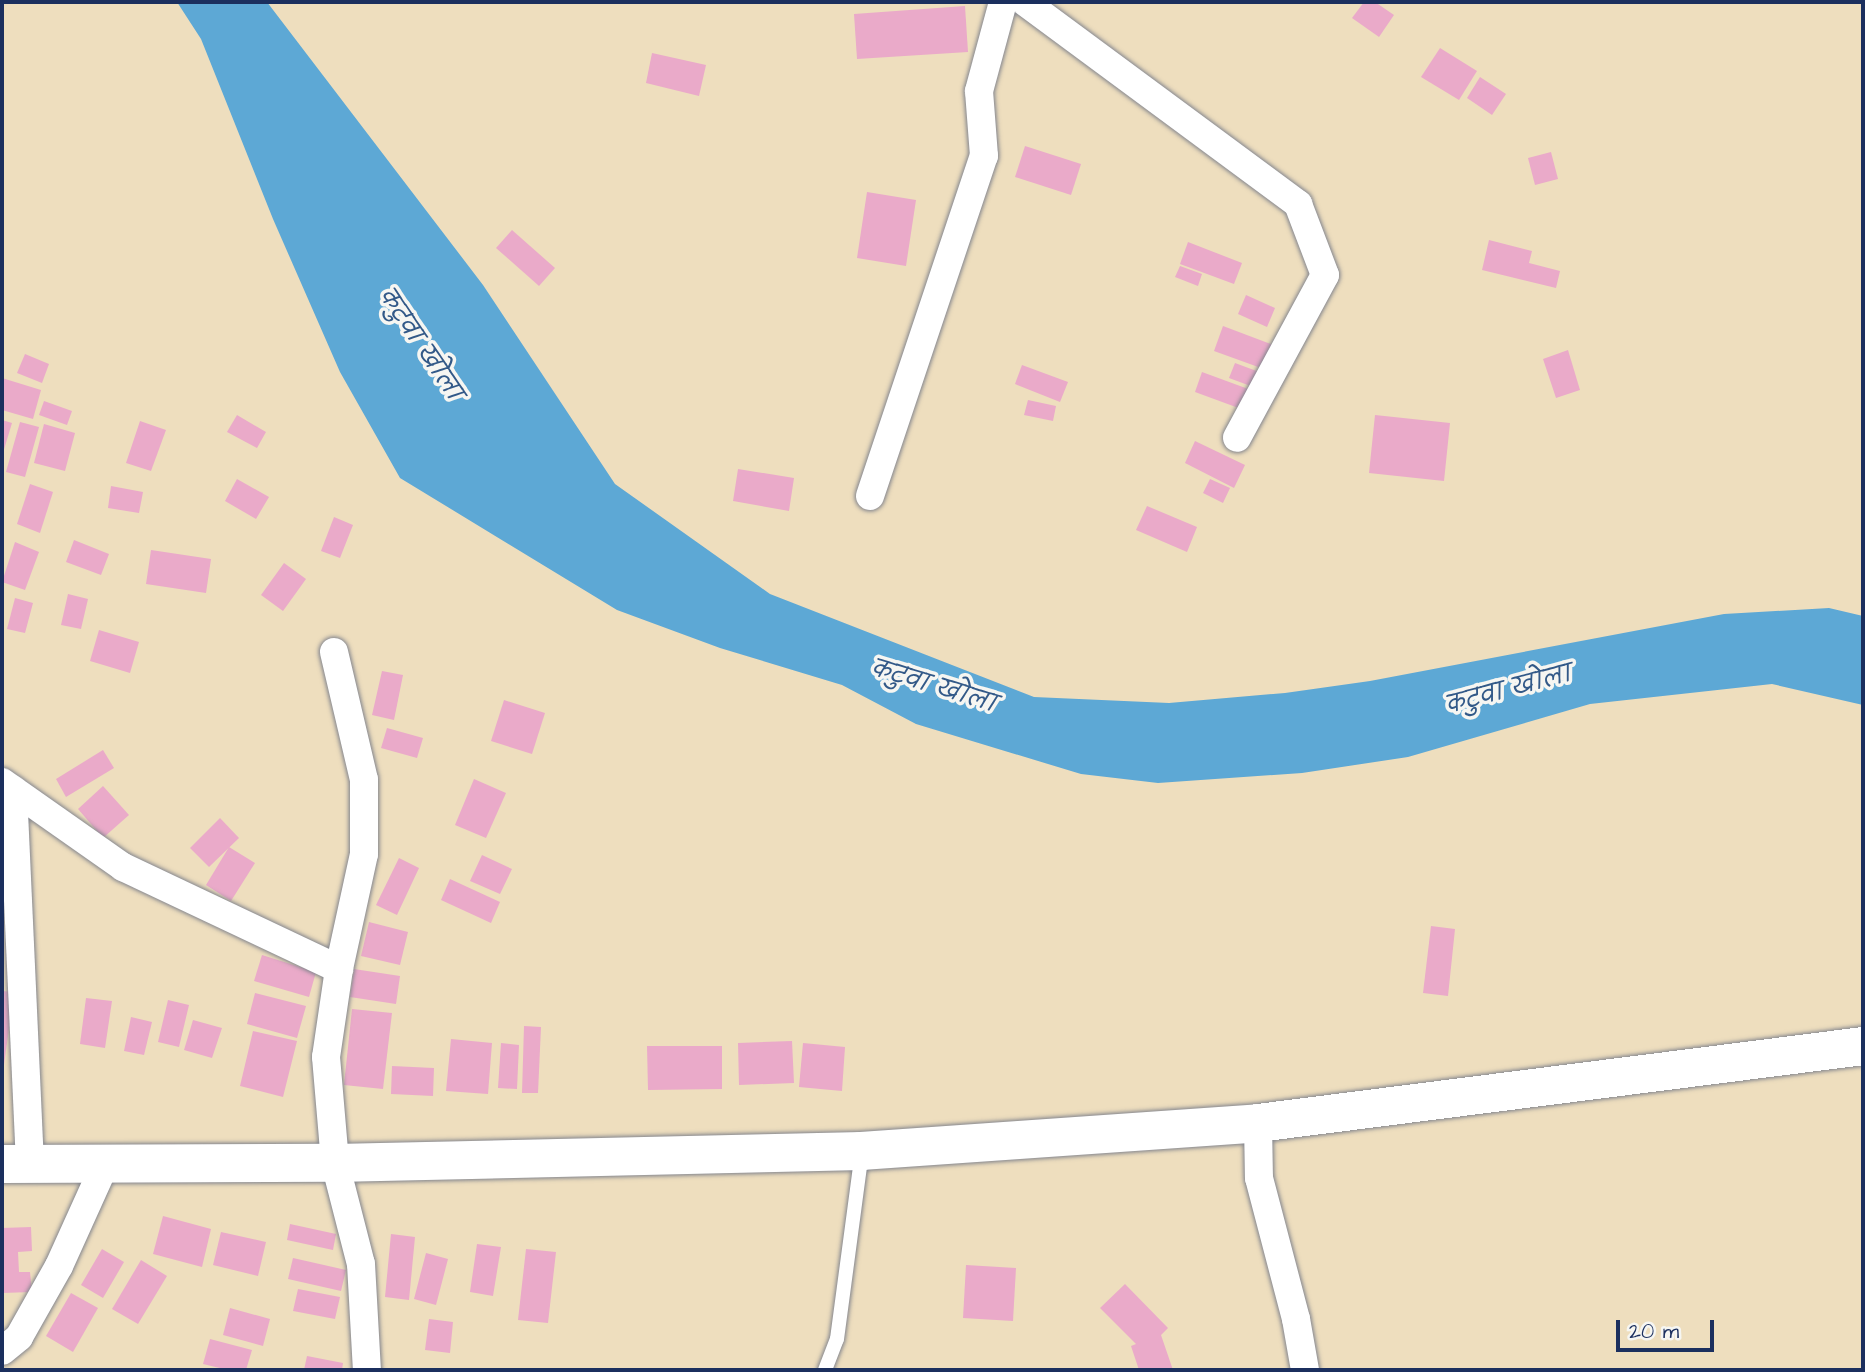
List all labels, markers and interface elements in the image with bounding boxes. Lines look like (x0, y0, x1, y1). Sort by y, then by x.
water label: कटुवा खोला (373, 283, 467, 405)
water label: कटुवा खोला (867, 654, 999, 718)
water label: कटुवा खोला (1442, 660, 1574, 720)
scale bar (1620, 1306, 1718, 1350)
text: 20 m (1629, 1317, 1679, 1346)

